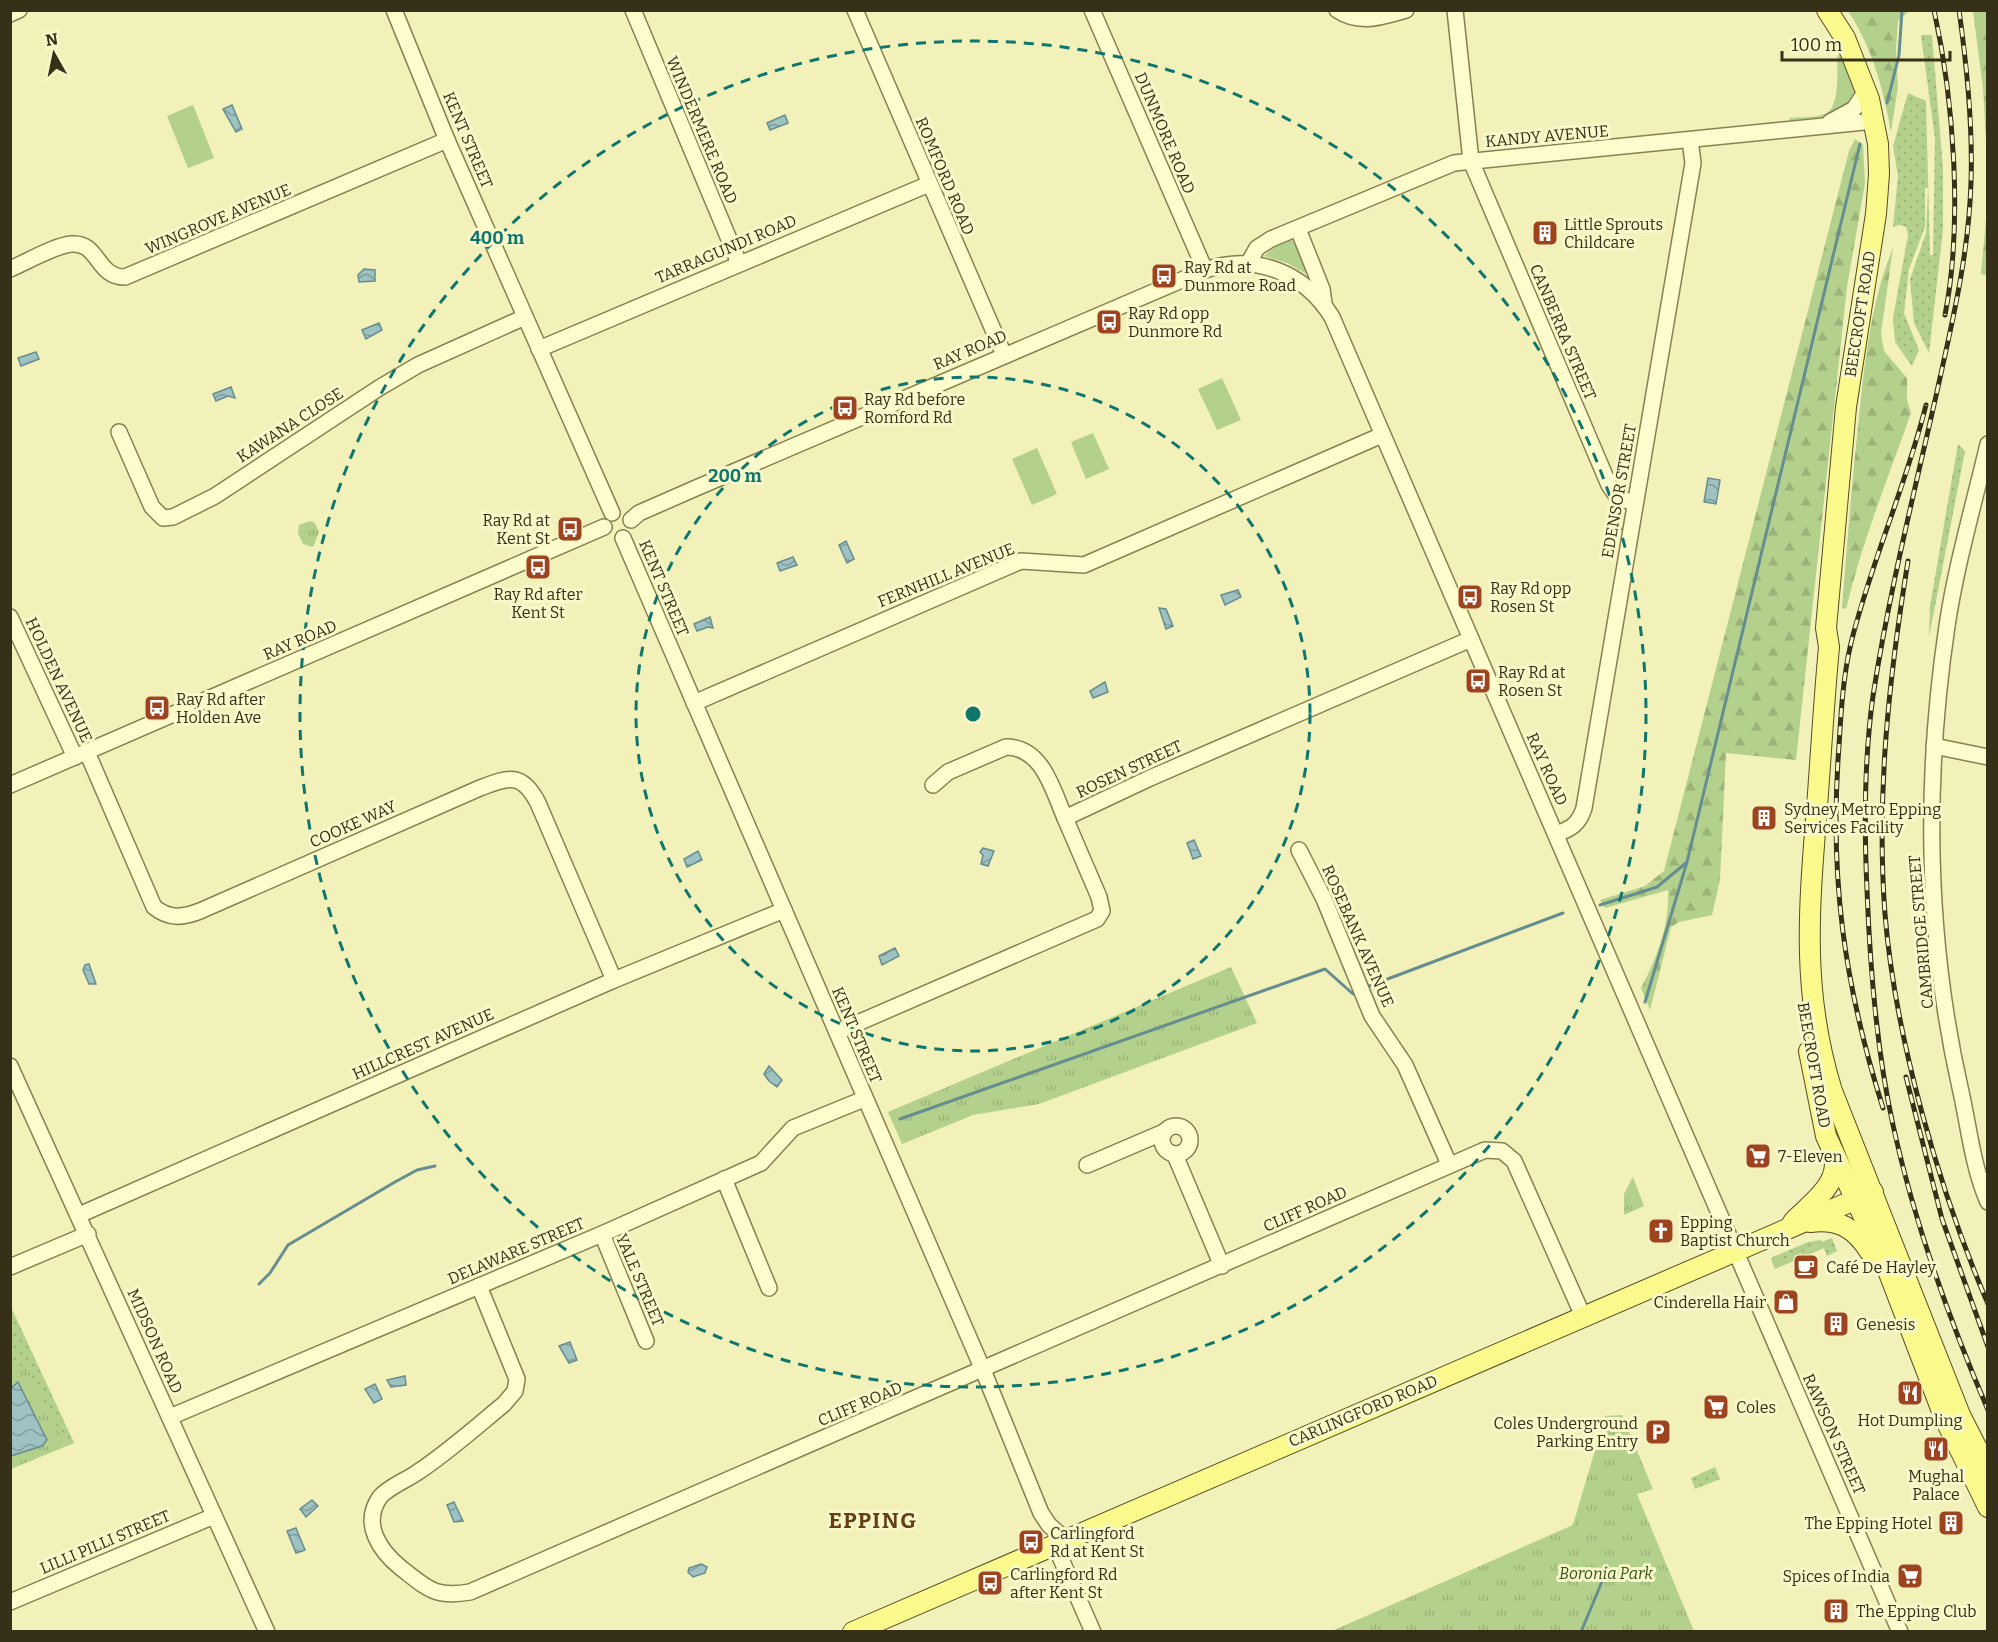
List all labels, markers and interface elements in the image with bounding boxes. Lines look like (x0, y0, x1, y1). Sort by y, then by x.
north arrow (24, 24, 84, 84)
scale bar (1782, 24, 1950, 62)
text: N (44, 29, 59, 50)
text: 100 m (1791, 34, 1842, 56)
street label: WINDERMERE ROAD (662, 53, 742, 207)
street label: DUNMORE ROAD (1131, 69, 1199, 197)
street label: KENT STREET (439, 89, 497, 191)
street label: ROMFORD ROAD (912, 114, 978, 238)
street label: KANDY AVENUE (1484, 121, 1610, 151)
street label: WINGROVE AVENUE (142, 180, 294, 258)
street label: TARRAGUNDI ROAD (653, 211, 799, 287)
place label: Little Sprouts Childcare (1564, 215, 1663, 252)
building icon: Little Sprouts Childcare (1530, 218, 1560, 248)
text: 400 m (470, 227, 524, 249)
street label: BEECROFT ROAD (1841, 250, 1879, 378)
place label: Ray Rd at Dunmore Road (1184, 258, 1297, 295)
bus stop icon: Ray Rd at Dunmore Road (1149, 261, 1179, 291)
street label: CANBERRA STREET (1526, 261, 1600, 403)
place label: Ray Rd opp Dunmore Rd (1128, 304, 1223, 341)
bus stop icon: Ray Rd opp Dunmore Rd (1094, 307, 1124, 337)
street label: RAY ROAD (930, 326, 1010, 374)
street label: KAWANA CLOSE (233, 383, 347, 467)
place label: Ray Rd before Romford Rd (864, 390, 965, 427)
bus stop icon: Ray Rd before Romford Rd (830, 393, 860, 423)
street label: EDENSOR STREET (1598, 422, 1640, 560)
text: 200 m (708, 465, 762, 487)
place label: Ray Rd at Kent St (482, 511, 550, 548)
bus stop icon: Ray Rd at Kent St (555, 514, 585, 544)
street label: KENT STREET (635, 537, 693, 639)
street label: FERNHILL AVENUE (875, 539, 1017, 611)
bus stop icon: Ray Rd after Kent St (523, 552, 553, 582)
place label: Ray Rd opp Rosen St (1490, 579, 1571, 616)
bus stop icon: Ray Rd opp Rosen St (1455, 582, 1485, 612)
place label: Ray Rd after Kent St (494, 585, 582, 622)
street label: HOLDEN AVENUE (22, 615, 96, 745)
street label: RAY ROAD (260, 616, 340, 664)
place label: Ray Rd at Rosen St (1498, 663, 1566, 700)
bus stop icon: Ray Rd at Rosen St (1463, 666, 1493, 696)
place label: Ray Rd after Holden Ave (176, 690, 265, 727)
bus stop icon: Ray Rd after Holden Ave (142, 693, 172, 723)
centre of rings (963, 704, 983, 724)
street label: RAY ROAD (1522, 730, 1572, 808)
street label: ROSEN STREET (1073, 736, 1185, 802)
street label: COOKE WAY (307, 796, 400, 852)
place label: Sydney Metro Epping Services Facility (1784, 800, 1941, 837)
building icon: Sydney Metro Epping Services Facility (1749, 803, 1779, 833)
street label: CAMBRIDGE STREET (1905, 854, 1937, 1010)
street label: ROSEBANK AVENUE (1318, 862, 1398, 1010)
street label: KENT STREET (828, 984, 886, 1086)
street label: BEECROFT ROAD (1794, 1001, 1834, 1129)
street label: HILLCREST AVENUE (349, 1004, 497, 1084)
supermarket icon: 7-Eleven (1743, 1141, 1773, 1171)
place label: 7-Eleven (1778, 1147, 1843, 1166)
street label: CLIFF ROAD (1260, 1182, 1350, 1236)
place label: Epping Baptist Church (1680, 1213, 1790, 1250)
street label: DELAWARE STREET (445, 1214, 587, 1288)
church icon: Epping Baptist Church (1646, 1216, 1676, 1246)
street label: YALE STREET (612, 1231, 668, 1329)
cafe icon: Café De Hayley (1791, 1252, 1821, 1282)
place label: Café De Hayley (1826, 1258, 1937, 1277)
street label: MIDSON ROAD (123, 1286, 187, 1396)
shop icon: Cinderella Hair (1771, 1287, 1801, 1317)
place label: Cinderella Hair (1654, 1293, 1766, 1312)
building icon: Genesis (1821, 1309, 1851, 1339)
place label: Genesis (1856, 1315, 1915, 1334)
street label: CARLINGFORD ROAD (1286, 1371, 1440, 1451)
street label: RAWSON STREET (1799, 1371, 1869, 1497)
street label: CLIFF ROAD (815, 1378, 905, 1430)
restaurant icon: Hot Dumpling (1895, 1378, 1925, 1408)
supermarket icon: Coles (1701, 1392, 1731, 1422)
place label: Coles (1736, 1398, 1776, 1417)
place label: Hot Dumpling (1857, 1411, 1963, 1430)
place label: Coles Underground Parking Entry (1493, 1414, 1639, 1451)
parking icon: Coles Underground Parking Entry (1643, 1417, 1673, 1447)
restaurant icon: Mughal Palace (1921, 1434, 1951, 1464)
place label: Mughal Palace (1908, 1467, 1964, 1504)
street label: LILLI PILLI STREET (37, 1506, 173, 1578)
district label: EPPING (828, 1507, 918, 1534)
building icon: The Epping Hotel (1936, 1508, 1966, 1538)
place label: The Epping Hotel (1804, 1514, 1932, 1533)
place label: Carlingford Rd at Kent St (1050, 1524, 1145, 1561)
bus stop icon: Carlingford Rd at Kent St (1016, 1527, 1046, 1557)
supermarket icon: Spices of India (1895, 1561, 1925, 1591)
park label: Boronia Park (1559, 1564, 1653, 1583)
place label: Carlingford Rd after Kent St (1010, 1565, 1118, 1602)
place label: Spices of India (1783, 1567, 1890, 1586)
bus stop icon: Carlingford Rd after Kent St (975, 1568, 1005, 1598)
building icon: The Epping Club (1821, 1596, 1851, 1626)
place label: The Epping Club (1856, 1602, 1977, 1621)

